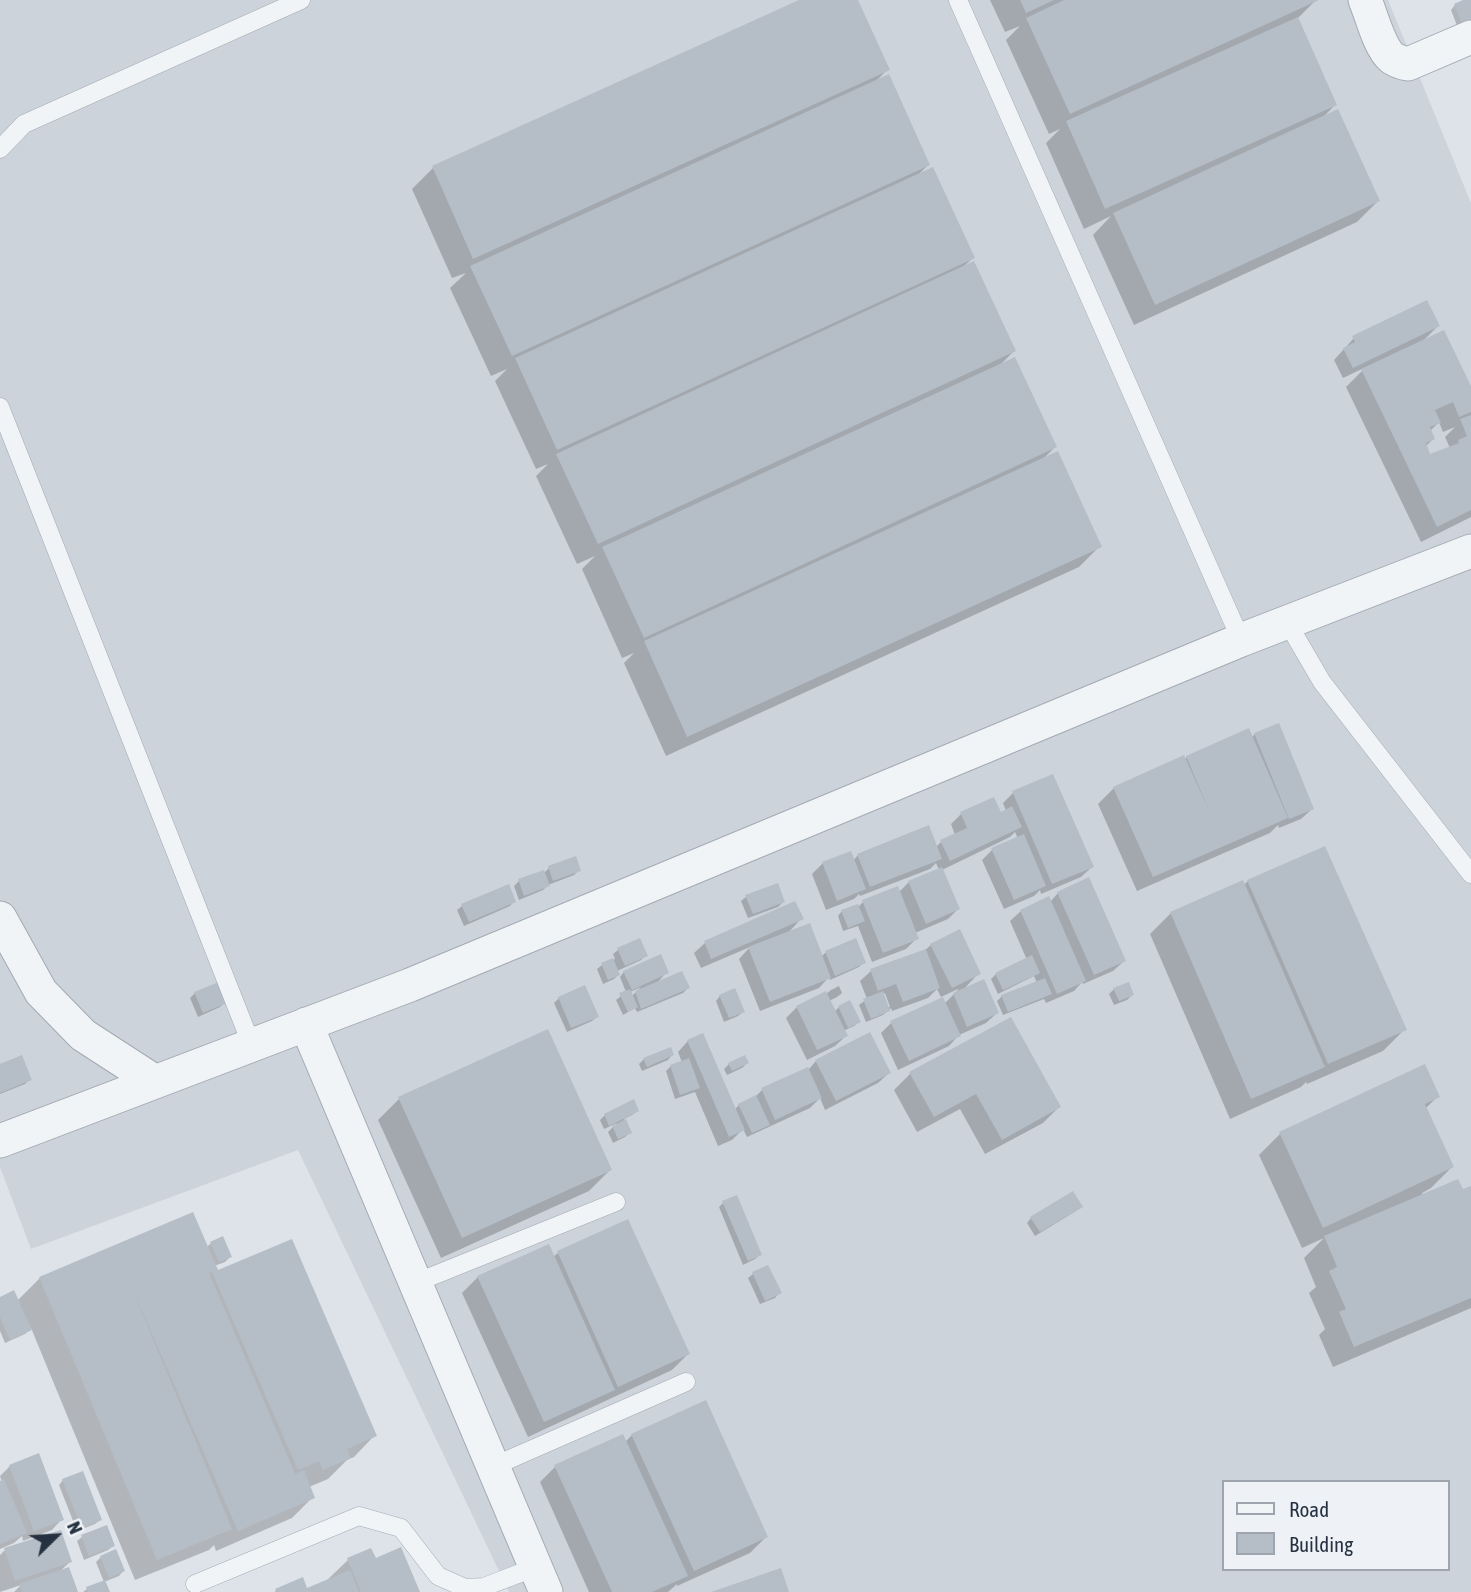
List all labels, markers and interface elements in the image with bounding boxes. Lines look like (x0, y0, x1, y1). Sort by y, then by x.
legend (1222, 1480, 1450, 1571)
text: Road (1289, 1497, 1329, 1521)
north arrow (21, 1501, 91, 1571)
text: N (63, 1518, 88, 1537)
text: Building (1289, 1532, 1353, 1556)

